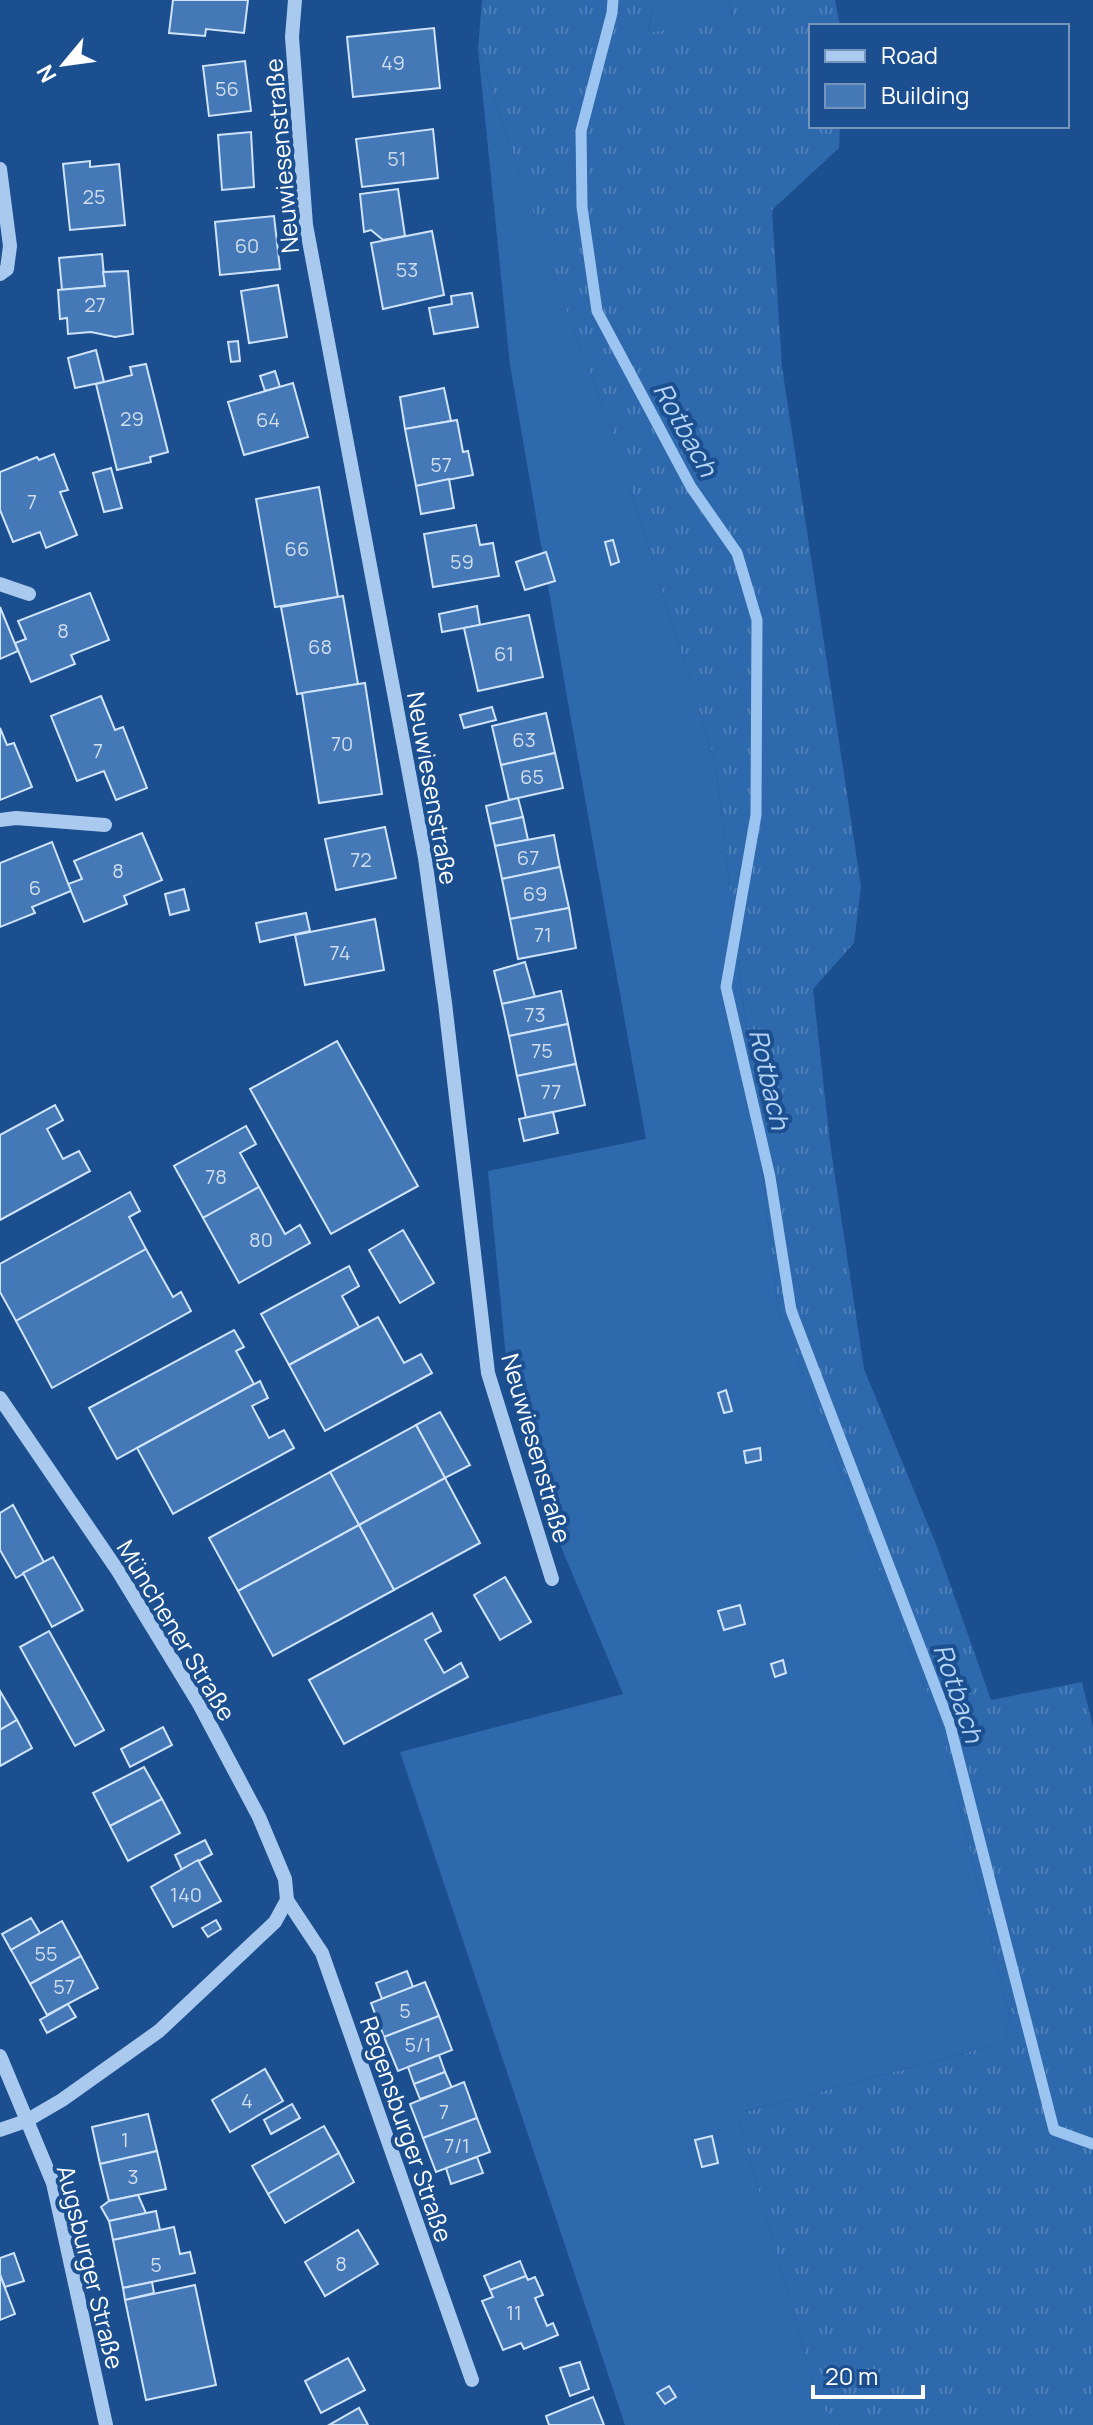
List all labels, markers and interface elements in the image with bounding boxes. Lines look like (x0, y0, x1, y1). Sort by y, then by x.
north arrow (24, 24, 104, 104)
legend (809, 24, 1069, 128)
text: Road (881, 38, 938, 71)
house number: 49 (381, 49, 405, 76)
street label: Neuwiesenstraße (256, 57, 306, 255)
text: N (30, 60, 63, 88)
house number: 56 (215, 75, 239, 102)
text: Building (881, 78, 969, 111)
house number: 51 (387, 145, 407, 172)
house number: 25 (83, 183, 105, 210)
house number: 60 (235, 232, 259, 259)
house number: 53 (396, 256, 418, 283)
house number: 27 (84, 291, 106, 318)
water label: Rotbach (646, 376, 727, 484)
house number: 29 (120, 405, 144, 432)
house number: 64 (256, 406, 280, 433)
house number: 57 (430, 451, 452, 478)
house number: 7 (27, 488, 37, 515)
house number: 66 (285, 535, 309, 562)
house number: 59 (450, 548, 474, 575)
house number: 8 (57, 617, 69, 644)
house number: 68 (308, 633, 332, 660)
house number: 61 (494, 640, 514, 667)
street label: Neuwiesenstraße (400, 689, 466, 887)
house number: 63 (512, 726, 536, 753)
house number: 70 (331, 730, 353, 757)
house number: 7 (93, 737, 103, 764)
house number: 65 (520, 763, 544, 790)
house number: 67 (517, 844, 539, 871)
house number: 72 (350, 846, 372, 873)
house number: 8 (112, 857, 124, 884)
house number: 6 (29, 874, 41, 901)
house number: 69 (523, 880, 547, 907)
house number: 71 (534, 921, 552, 948)
house number: 74 (329, 939, 351, 966)
house number: 73 (524, 1001, 546, 1028)
water label: Rotbach (741, 1025, 799, 1134)
house number: 75 (531, 1037, 553, 1064)
house number: 77 (541, 1078, 561, 1105)
house number: 78 (205, 1163, 227, 1190)
house number: 80 (249, 1226, 273, 1253)
street label: Neuwiesenstraße (494, 1350, 580, 1546)
street label: Münchener Straße (110, 1533, 244, 1727)
water label: Rotbach (925, 1639, 993, 1748)
house number: 140 (170, 1881, 202, 1908)
house number: 55 (34, 1940, 58, 1967)
house number: 57 (53, 1973, 75, 2000)
house number: 5 (399, 1997, 411, 2024)
street label: Regensburger Straße (353, 2012, 461, 2246)
house number: 5/1 (404, 2031, 432, 2058)
house number: 4 (241, 2087, 253, 2114)
house number: 7 (439, 2098, 449, 2125)
house number: 1 (121, 2126, 129, 2153)
house number: 7/1 (444, 2132, 470, 2159)
street label: Augsburger Straße (50, 2162, 132, 2372)
house number: 3 (127, 2163, 139, 2190)
house number: 8 (335, 2250, 347, 2277)
house number: 5 (150, 2251, 162, 2278)
house number: 11 (506, 2299, 522, 2326)
scale bar (813, 2349, 923, 2399)
text: 20 m (825, 2359, 878, 2392)

